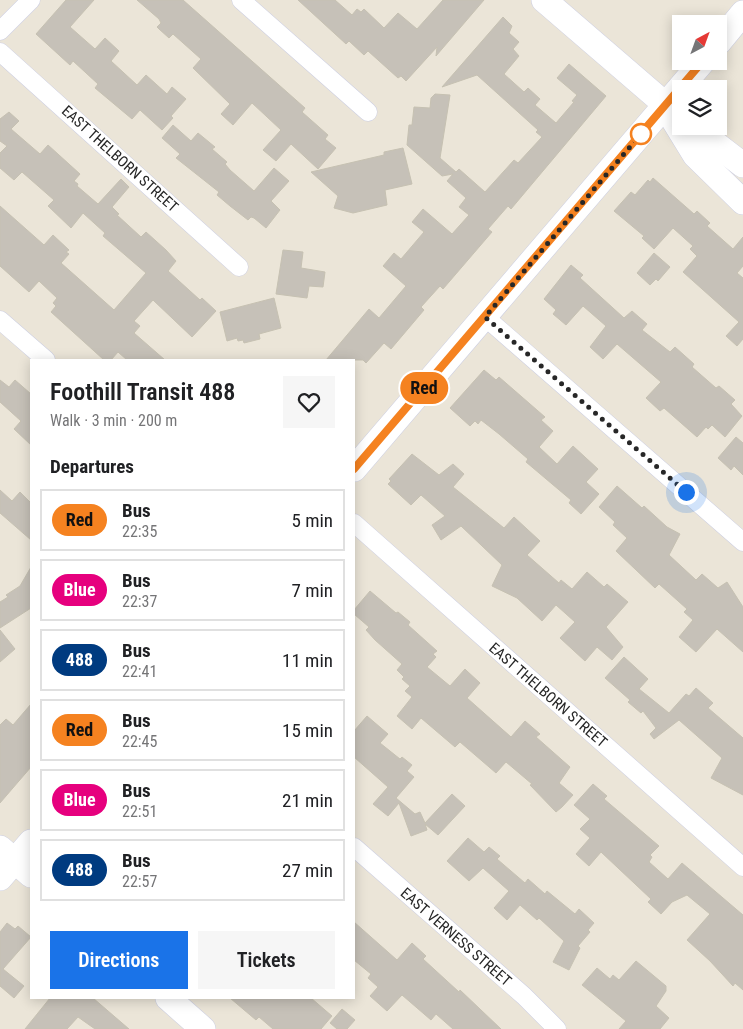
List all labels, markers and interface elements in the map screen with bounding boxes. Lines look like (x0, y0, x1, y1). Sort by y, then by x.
north arrow (672, 15, 728, 70)
map controls (672, 15, 727, 135)
button: layers (672, 80, 727, 135)
street label: EAST THELBORN STREET (58, 102, 182, 216)
unlabelled marker (630, 123, 652, 145)
line badge: Red (395, 372, 453, 404)
button: heart (283, 376, 335, 428)
text: Red (410, 377, 438, 398)
text: Foothill Transit 488 (50, 378, 235, 406)
text: Walk · 3 min · 200 m (50, 411, 177, 430)
text: Departures (50, 455, 134, 478)
your location (674, 480, 699, 505)
text: Bus (122, 499, 151, 522)
text: Red (66, 509, 93, 530)
text: 5 min (291, 509, 333, 532)
text: 22:35 (122, 522, 157, 541)
text: Bus (122, 569, 151, 592)
text: Blue (63, 579, 96, 600)
text: 7 min (291, 579, 333, 602)
text: 22:37 (122, 592, 157, 611)
text: Bus (122, 639, 151, 662)
street label: EAST THELBORN STREET (485, 639, 611, 751)
text: 488 (66, 649, 93, 670)
text: 11 min (282, 649, 333, 672)
text: 22:41 (122, 662, 157, 681)
text: Bus (122, 709, 151, 732)
text: Red (66, 719, 93, 740)
text: 15 min (282, 719, 333, 742)
text: 22:45 (122, 732, 157, 751)
text: Bus (122, 779, 151, 802)
text: Blue (63, 789, 96, 810)
text: 21 min (282, 789, 333, 812)
text: 22:51 (122, 802, 157, 821)
text: Bus (122, 849, 151, 872)
text: 488 (66, 859, 93, 880)
text: 27 min (282, 859, 333, 882)
text: 22:57 (122, 872, 157, 891)
street label: EAST VERNESS STREET (397, 884, 515, 990)
button: Directions (50, 931, 188, 989)
button: Tickets (198, 931, 335, 989)

